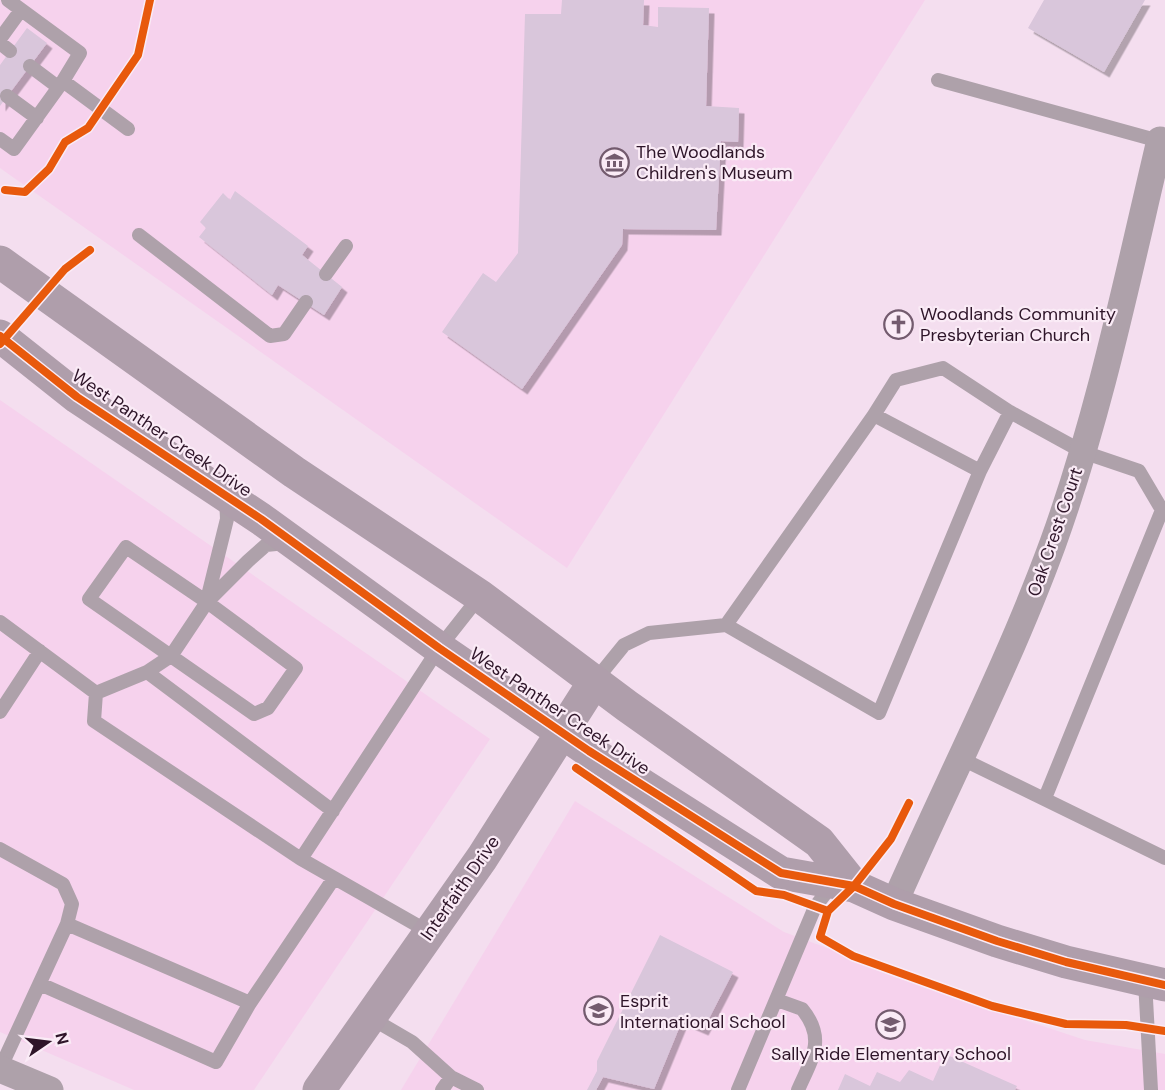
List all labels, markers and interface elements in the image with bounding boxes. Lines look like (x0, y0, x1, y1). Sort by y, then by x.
place label: The Woodlands Children's Museum (636, 140, 793, 185)
museum icon: The Woodlands Children's Museum (599, 146, 631, 178)
place label: Woodlands Community Presbyterian Church (920, 302, 1116, 347)
church icon: Woodlands Community Presbyterian Church (883, 308, 915, 340)
street label: West Panther Creek Drive (67, 364, 257, 502)
street label: Oak Crest Court (1022, 464, 1088, 600)
street label: West Panther Creek Drive (465, 642, 655, 780)
street label: Interfaith Drive (415, 831, 505, 945)
place label: Esprit International School (620, 989, 786, 1034)
school or university icon: Esprit International School (583, 995, 615, 1027)
school or university icon: Sally Ride Elementary School (875, 1009, 907, 1041)
north arrow (18, 1012, 78, 1072)
text: N (50, 1030, 74, 1047)
place label: Sally Ride Elementary School (771, 1042, 1011, 1066)

